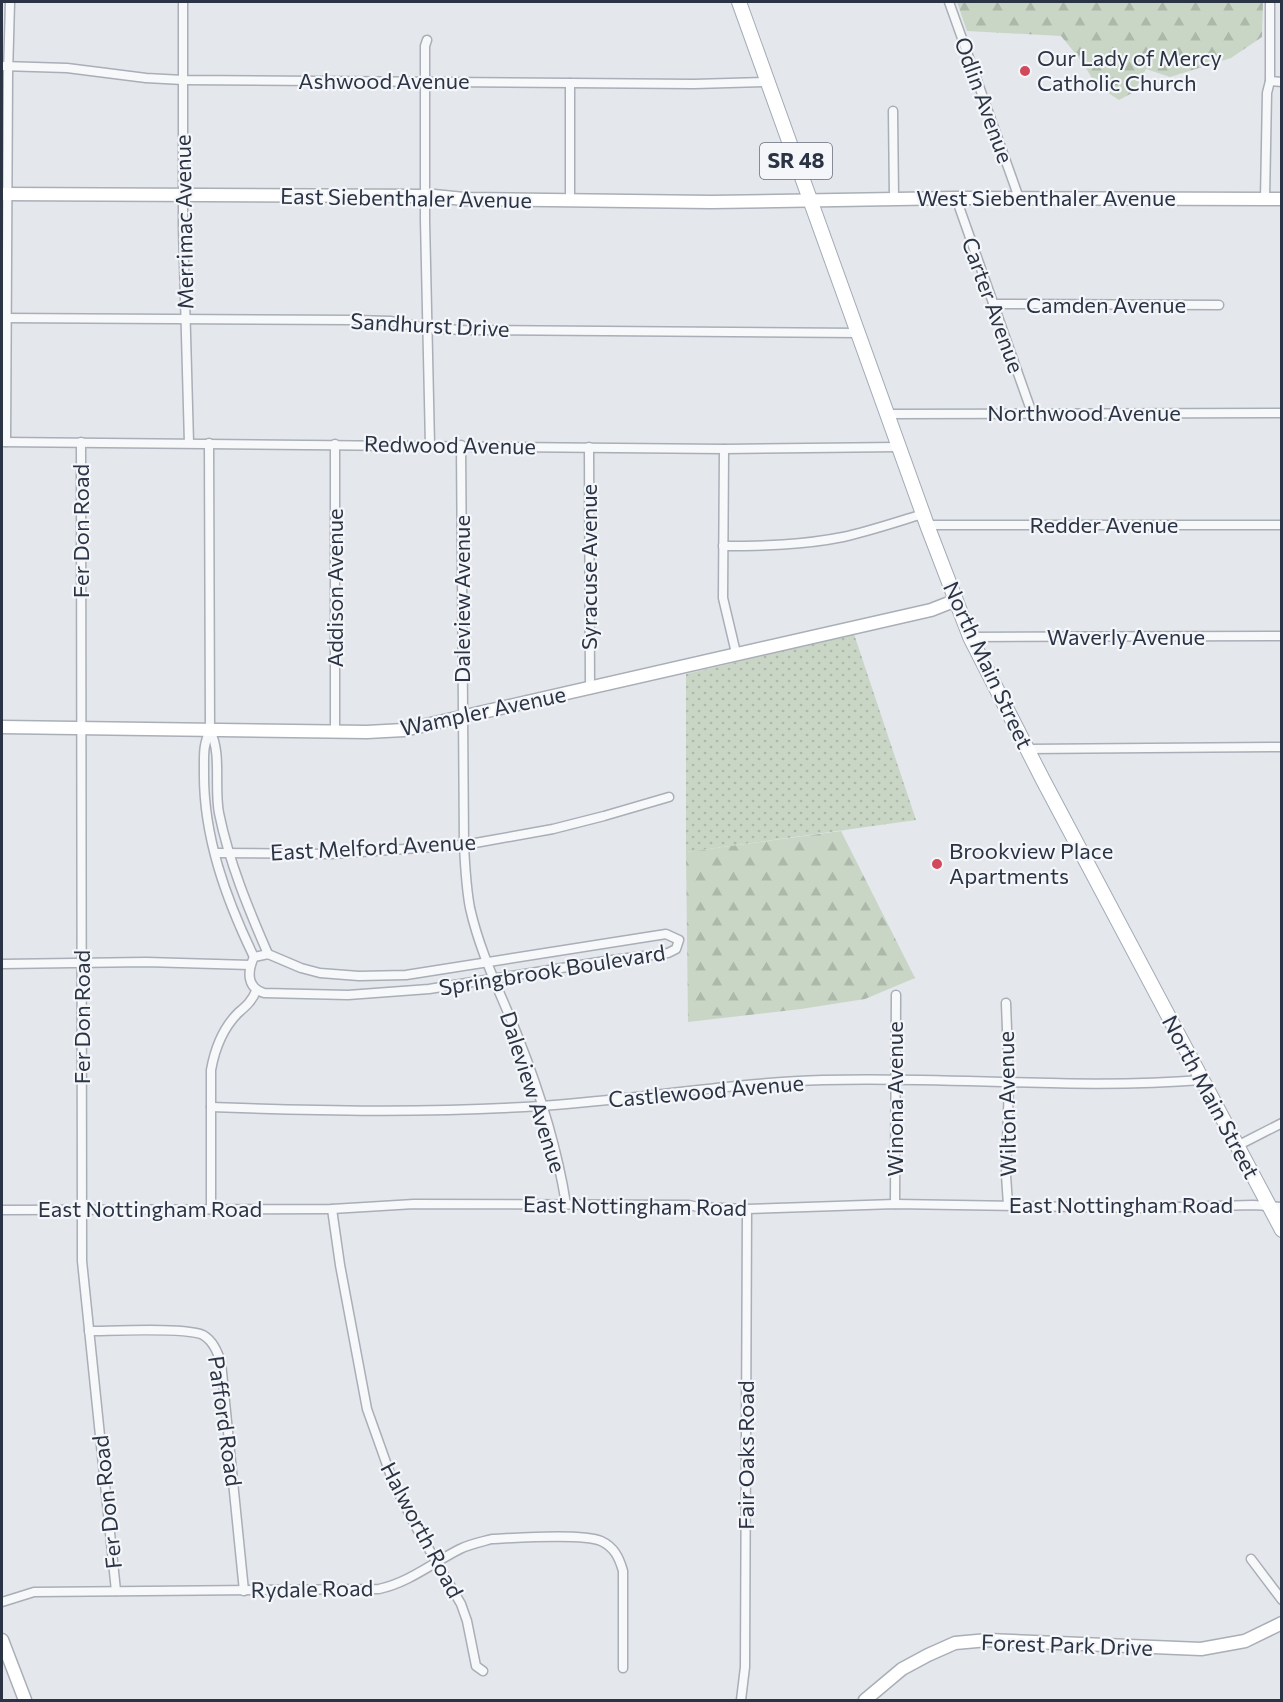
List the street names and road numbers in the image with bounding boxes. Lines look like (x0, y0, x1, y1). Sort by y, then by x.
street label: Odlin Avenue (949, 33, 1020, 167)
street label: Ashwood Avenue (298, 67, 470, 94)
street label: Merrimac Avenue (168, 134, 199, 310)
road number: SR 48 (760, 143, 832, 179)
street label: East Siebenthaler Avenue (280, 182, 532, 213)
street label: West Siebenthaler Avenue (916, 184, 1176, 211)
street label: Carter Avenue (956, 233, 1030, 376)
street label: Camden Avenue (1026, 291, 1186, 318)
street label: Sandhurst Drive (350, 307, 510, 342)
street label: Northwood Avenue (987, 399, 1181, 426)
street label: Redwood Avenue (364, 430, 536, 459)
street label: Fer Don Road (67, 464, 94, 598)
street label: Syracuse Avenue (575, 484, 602, 650)
street label: Addison Avenue (321, 508, 348, 668)
street label: Redder Avenue (1030, 511, 1178, 538)
street label: Daleview Avenue (448, 515, 475, 683)
street label: North Main Street (938, 577, 1039, 753)
street label: Waverly Avenue (1047, 623, 1205, 650)
street label: Wampler Avenue (398, 680, 568, 741)
street label: East Melford Avenue (269, 828, 476, 865)
street label: Springbrook Boulevard (437, 938, 667, 1001)
street label: Fer Don Road (68, 950, 95, 1084)
street label: Daleview Avenue (495, 1008, 572, 1176)
street label: North Main Street (1157, 1010, 1266, 1183)
street label: Winona Avenue (881, 1021, 908, 1177)
street label: Wilton Avenue (992, 1031, 1021, 1177)
street label: Castlewood Avenue (607, 1069, 805, 1113)
street label: East Nottingham Road (523, 1190, 747, 1221)
street label: East Nottingham Road (1009, 1191, 1233, 1218)
street label: East Nottingham Road (38, 1195, 262, 1222)
street label: Pafford Road (203, 1354, 248, 1488)
street label: Fair Oaks Road (732, 1380, 759, 1530)
street label: Fer Don Road (86, 1434, 127, 1570)
street label: Halworth Road (375, 1457, 470, 1602)
street label: Rydale Road (250, 1574, 374, 1603)
street label: Forest Park Drive (981, 1628, 1153, 1661)

